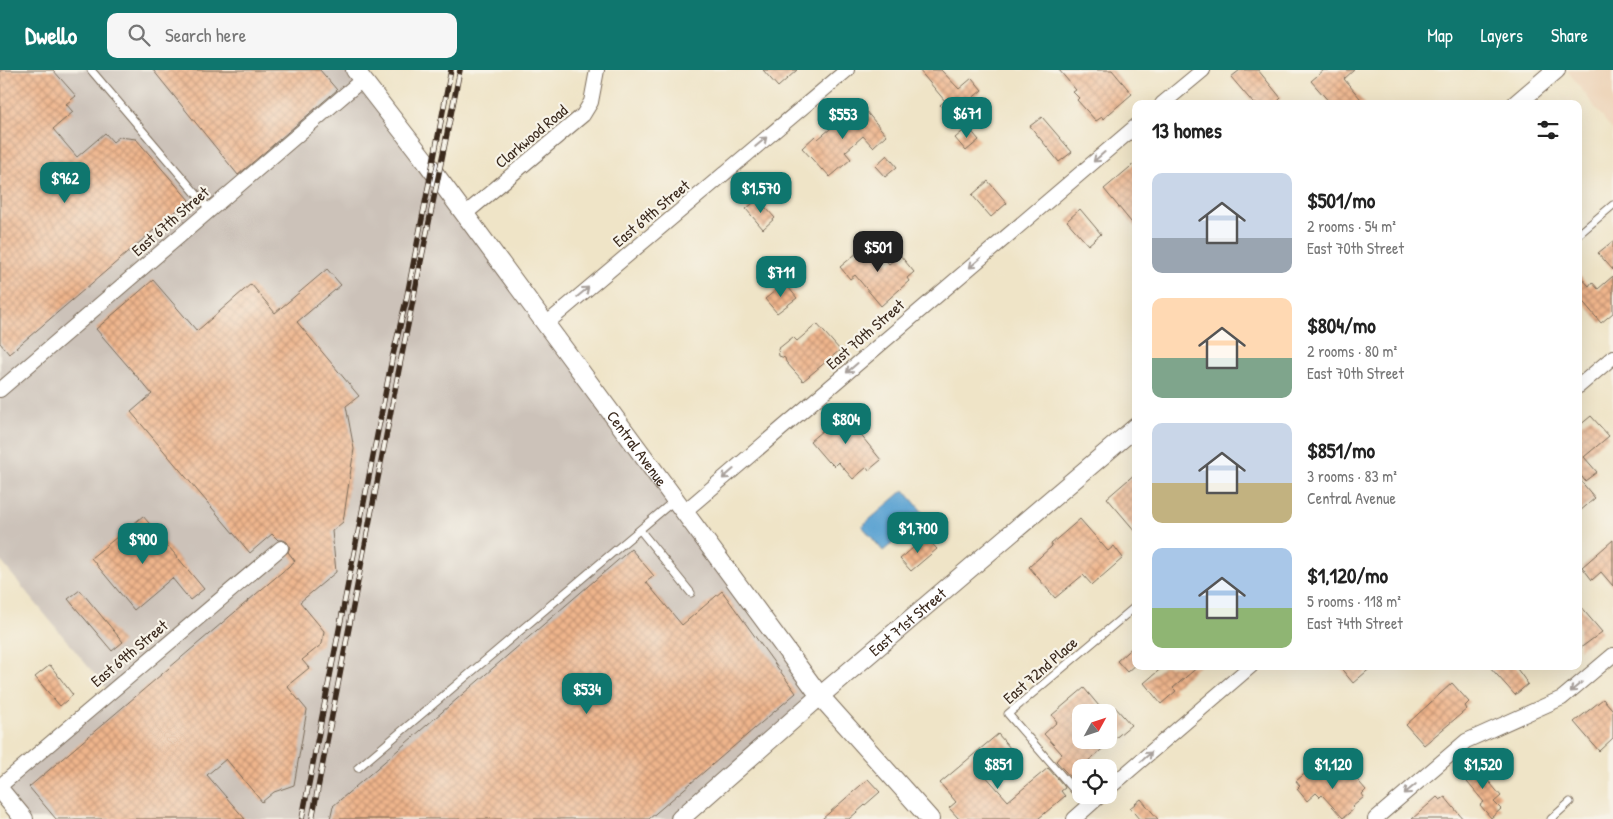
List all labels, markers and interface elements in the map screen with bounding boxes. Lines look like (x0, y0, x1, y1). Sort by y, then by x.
search box (107, 13, 457, 58)
text: Dwello (25, 19, 77, 51)
icon: search (125, 21, 153, 49)
text: Search here (165, 22, 246, 48)
text: Map (1427, 23, 1453, 48)
text: Layers (1481, 23, 1523, 48)
text: Share (1551, 23, 1588, 48)
pin: $671 (937, 97, 997, 139)
pin: $553 (813, 98, 873, 140)
street label: Clarkwood Road (490, 99, 572, 173)
text: $671 (953, 102, 981, 124)
text: $553 (829, 103, 857, 125)
text: 13 homes (1152, 116, 1222, 145)
icon: filters (1534, 116, 1562, 144)
one-way arrow (754, 137, 767, 148)
one-way arrow (1093, 152, 1106, 163)
pin: $962 (35, 162, 95, 204)
text: $962 (51, 167, 79, 189)
pin: $1,570 (720, 172, 802, 214)
street label: East 69th Street (608, 174, 694, 252)
text: $1,570 (741, 177, 781, 199)
street label: East 67th Street (126, 181, 214, 261)
text: $501/mo (1307, 186, 1375, 215)
icon: home (1192, 193, 1252, 253)
text: 2 rooms · 54 m² (1307, 215, 1396, 237)
pin: $501 (848, 230, 908, 273)
text: $501 (864, 236, 892, 258)
text: East 70th Street (1307, 237, 1404, 259)
pin: $711 (751, 256, 811, 298)
one-way arrow (969, 257, 982, 268)
text: $711 (767, 261, 795, 283)
one-way arrow (577, 287, 590, 298)
street label: East 70th Street (821, 294, 909, 374)
text: $804/mo (1307, 311, 1376, 340)
icon: home (1192, 318, 1252, 378)
text: 2 rooms · 80 m² (1307, 340, 1397, 362)
text: East 70th Street (1307, 362, 1404, 384)
one-way arrow (846, 363, 859, 374)
pin: $804 (816, 402, 876, 445)
street label: Central Avenue (602, 406, 673, 491)
text: $804 (832, 408, 860, 430)
text: $851/mo (1307, 436, 1375, 465)
icon: home (1192, 443, 1252, 503)
text: 3 rooms · 83 m² (1307, 465, 1397, 487)
one-way arrow (722, 468, 735, 480)
text: Central Avenue (1307, 487, 1396, 509)
pin: $1,700 (877, 512, 959, 554)
text: $1,700 (898, 517, 938, 539)
pin: $900 (113, 522, 173, 565)
text: $900 (129, 528, 157, 550)
text: $1,120/mo (1307, 561, 1388, 590)
icon: home (1192, 568, 1252, 628)
street label: East 71st Street (864, 582, 951, 661)
text: 5 rooms · 118 m² (1307, 590, 1401, 612)
text: East 74th Street (1307, 612, 1403, 634)
street label: East 69th Street (86, 614, 172, 692)
street label: East 72nd Place (998, 631, 1082, 709)
pin: $534 (557, 672, 617, 715)
text: $534 (573, 678, 601, 700)
one-way arrow (1570, 681, 1583, 692)
north arrow (1072, 704, 1118, 749)
map controls (1072, 704, 1117, 804)
pin: $851 (968, 748, 1028, 790)
pin: $1,120 (1292, 748, 1374, 790)
pin: $1,520 (1442, 748, 1524, 790)
one-way arrow (1139, 751, 1152, 762)
text: $851 (984, 753, 1012, 775)
text: $1,120 (1314, 753, 1352, 775)
text: $1,520 (1464, 753, 1502, 775)
button: locate (1072, 759, 1117, 804)
one-way arrow (1403, 784, 1416, 795)

